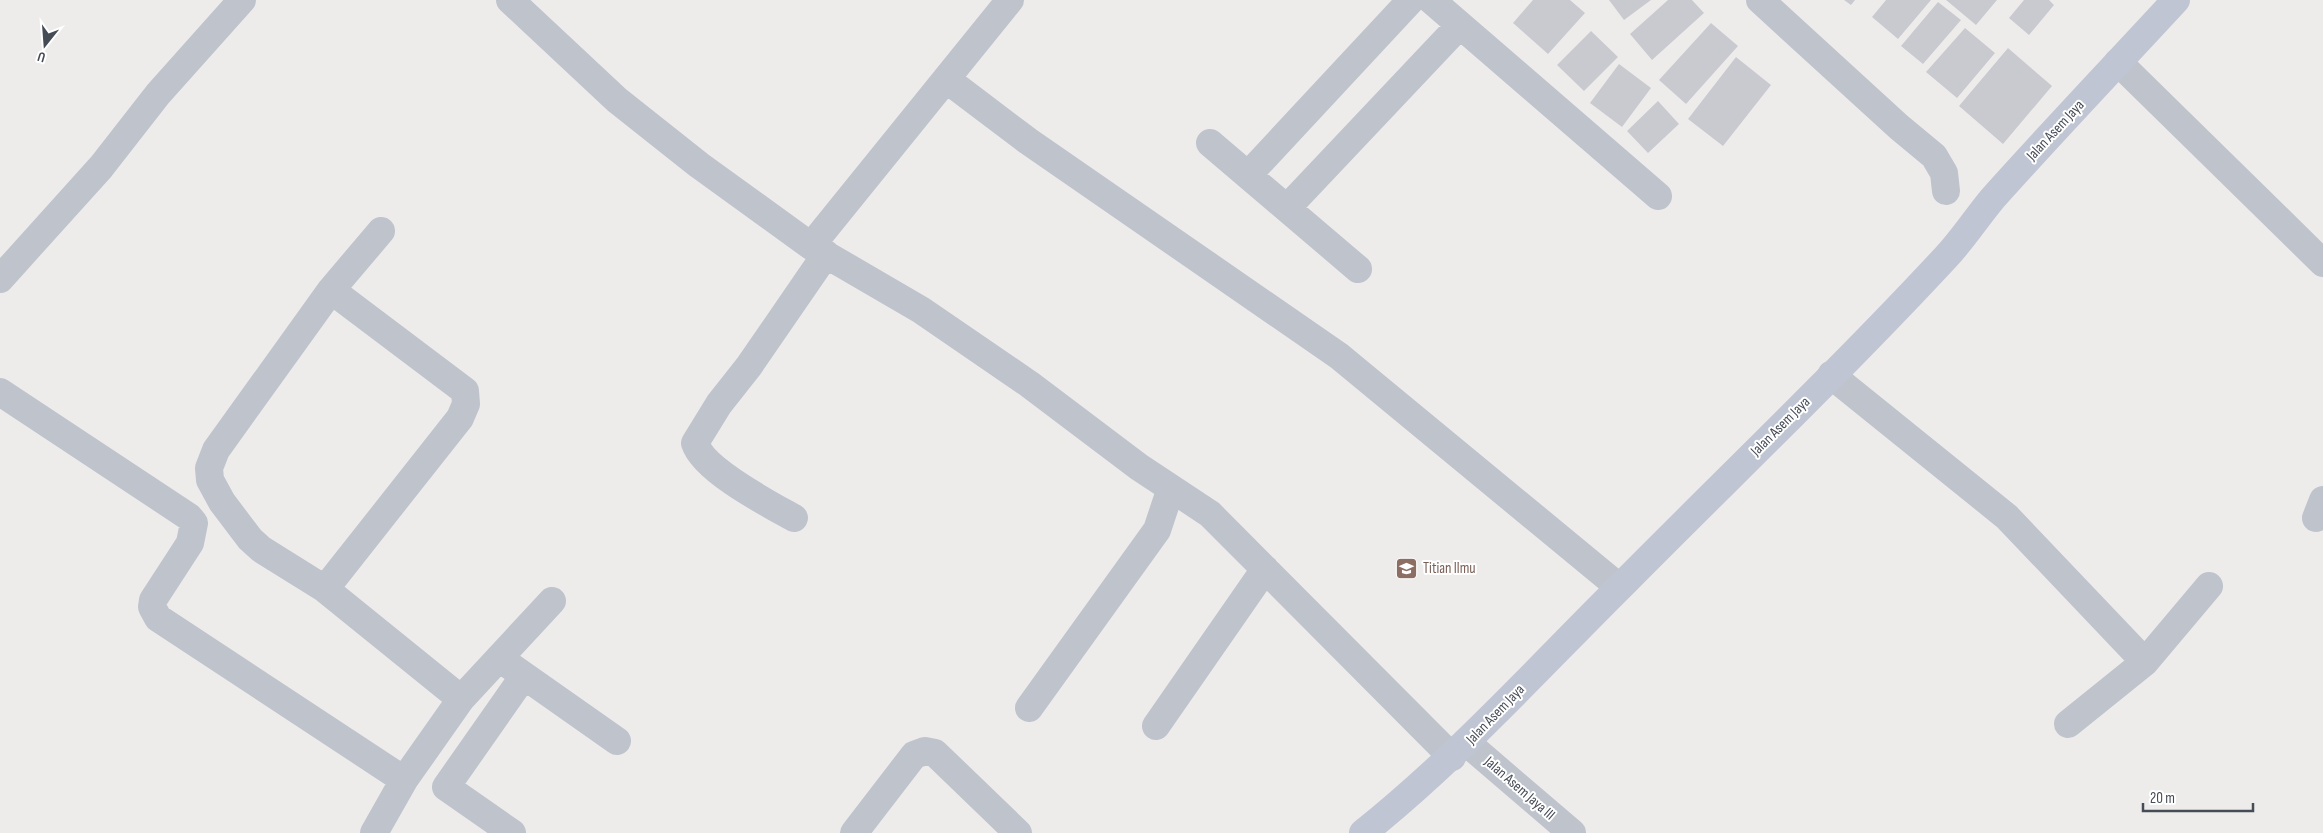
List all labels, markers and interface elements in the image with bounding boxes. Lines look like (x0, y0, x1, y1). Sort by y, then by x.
north arrow (20, 20, 70, 70)
text: U (35, 48, 47, 66)
street label: Jalan Asem Jaya (2022, 96, 2088, 165)
street label: Jalan Asem Jaya (1746, 393, 1814, 461)
school or university icon: Titian Ilmu (1395, 556, 1419, 580)
place label: Titian Ilmu (1423, 559, 1476, 578)
street label: Jalan Asem Jaya (1461, 680, 1529, 749)
street label: Jalan Asem Jaya III (1480, 752, 1559, 824)
scale bar (2143, 780, 2253, 812)
text: 20 m (2150, 789, 2175, 808)

